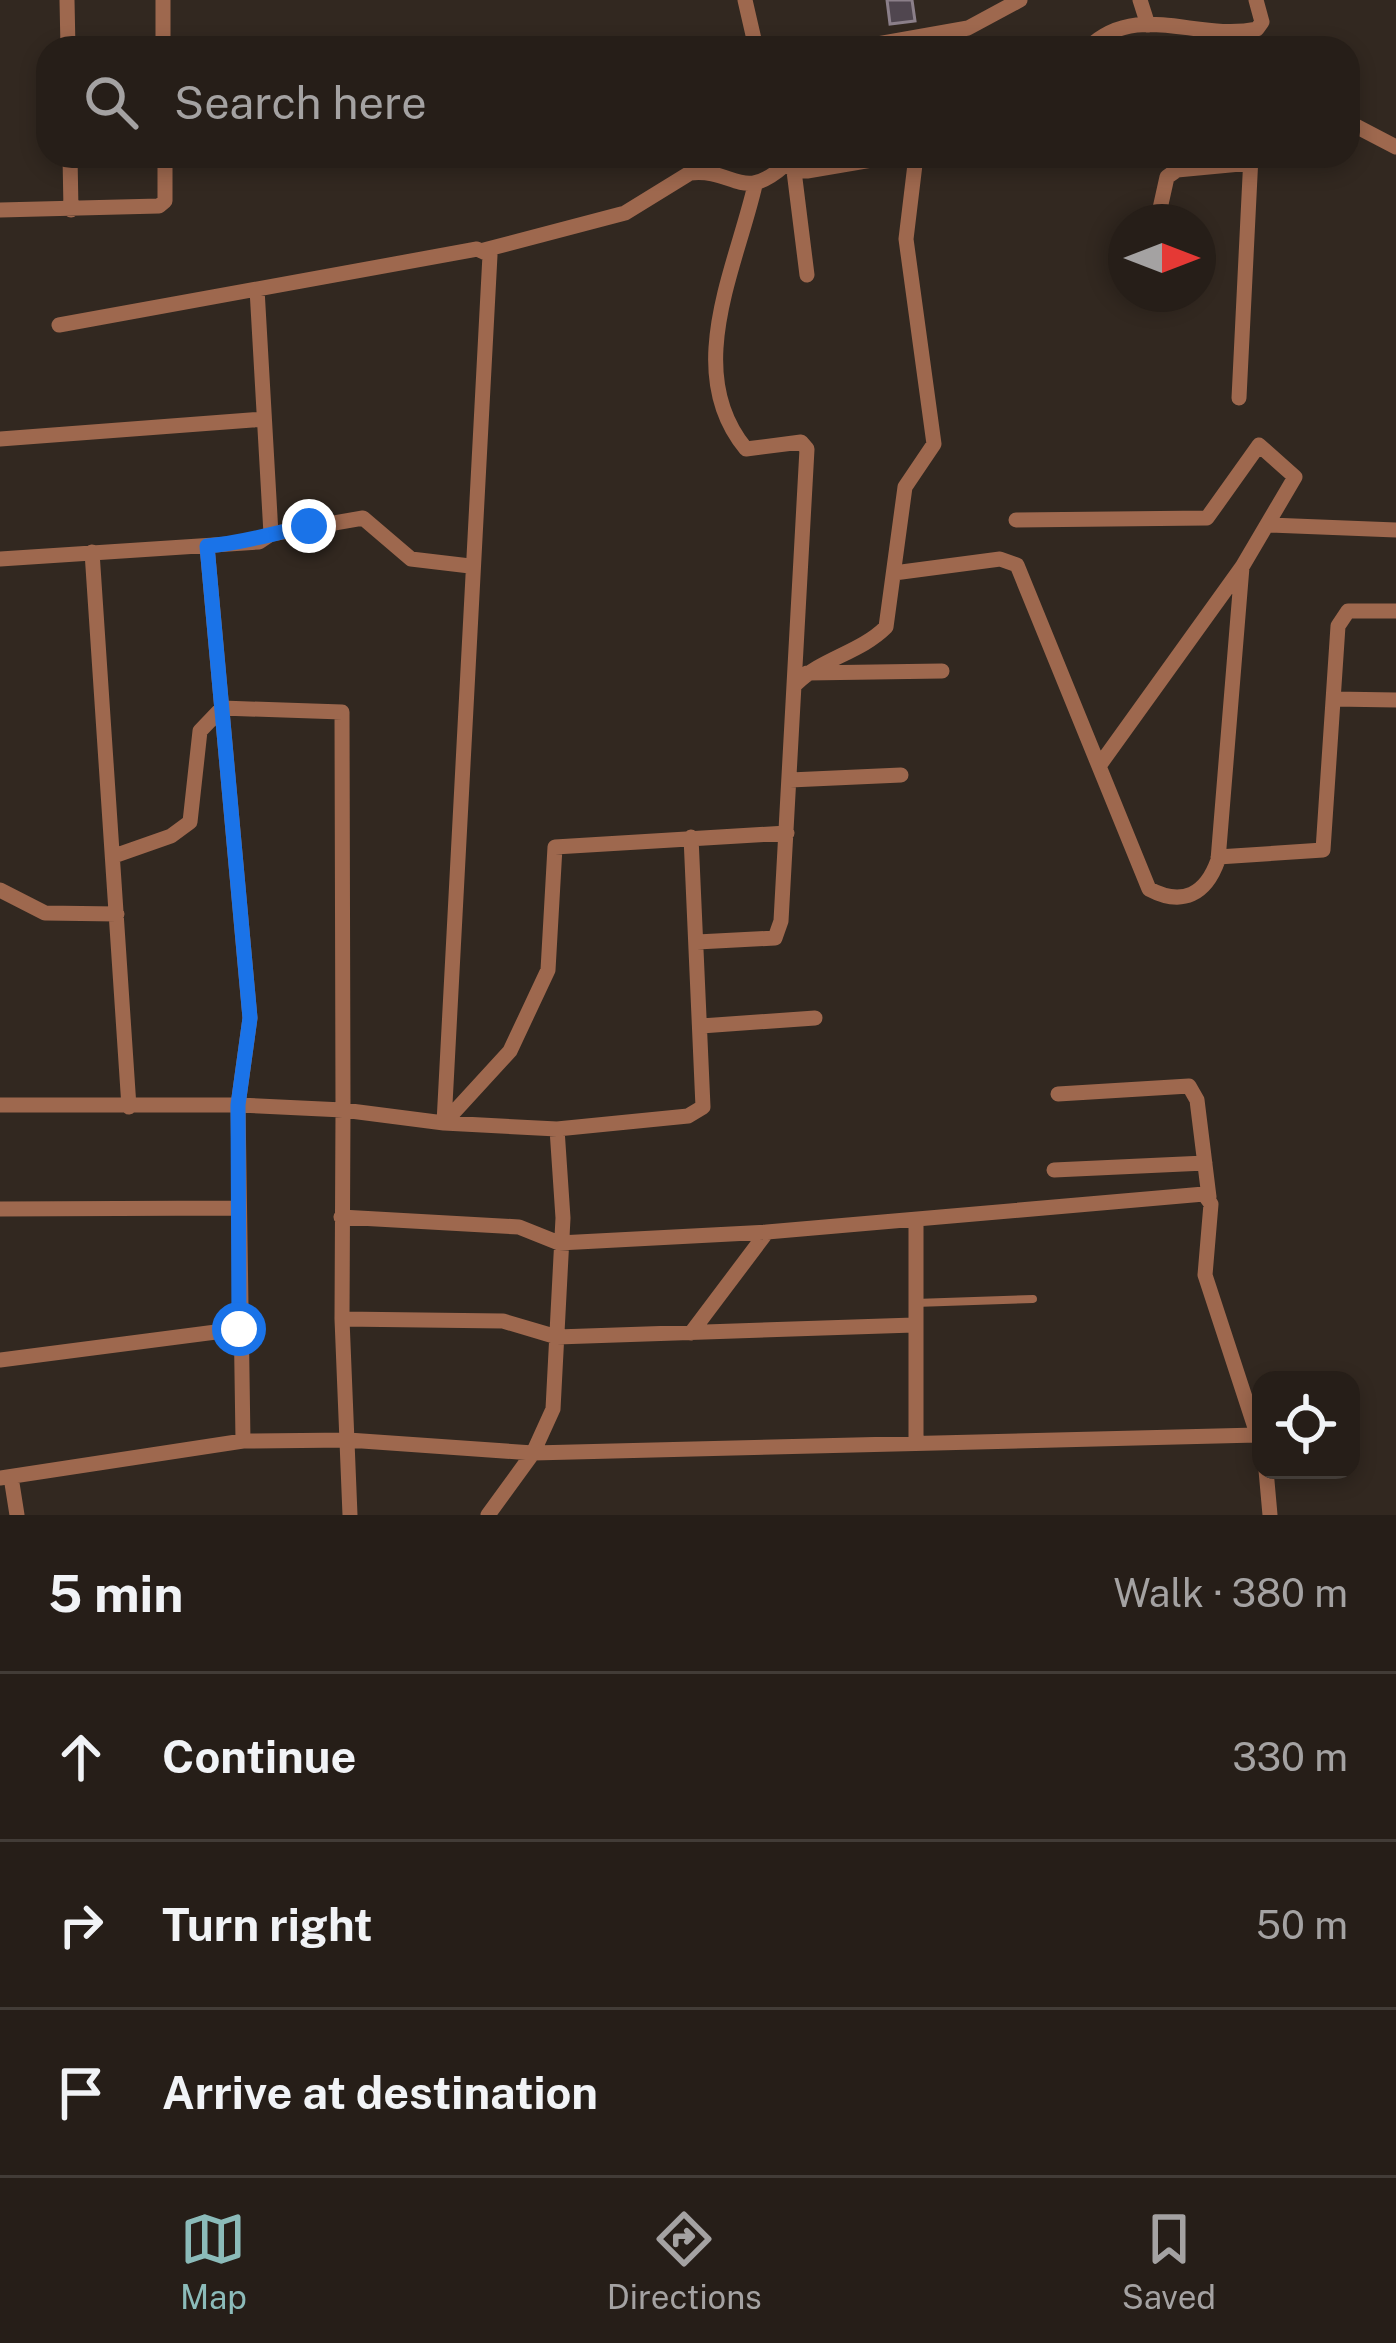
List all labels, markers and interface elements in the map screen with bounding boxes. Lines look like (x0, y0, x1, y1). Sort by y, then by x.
search box (36, 36, 1360, 168)
icon: search (78, 69, 144, 135)
text: Search here (174, 76, 427, 129)
north arrow (1108, 204, 1216, 312)
route end (282, 499, 336, 553)
route start (212, 1302, 266, 1356)
map controls (1252, 1371, 1360, 1479)
button: locate (1252, 1371, 1360, 1479)
text: 5 min (48, 1564, 184, 1623)
text: Walk · 380 m (1113, 1570, 1348, 1616)
icon: ahead (48, 1724, 114, 1790)
text: Continue (162, 1730, 356, 1783)
text: 330 m (1232, 1734, 1348, 1780)
icon: right (48, 1892, 114, 1958)
text: Turn right (162, 1898, 373, 1951)
text: 50 m (1256, 1902, 1348, 1948)
icon: arrive (48, 2060, 114, 2126)
text: Arrive at destination (162, 2066, 598, 2119)
tab: Map (180, 2206, 247, 2316)
tab: Directions (607, 2206, 762, 2316)
tab: Saved (1122, 2206, 1216, 2316)

